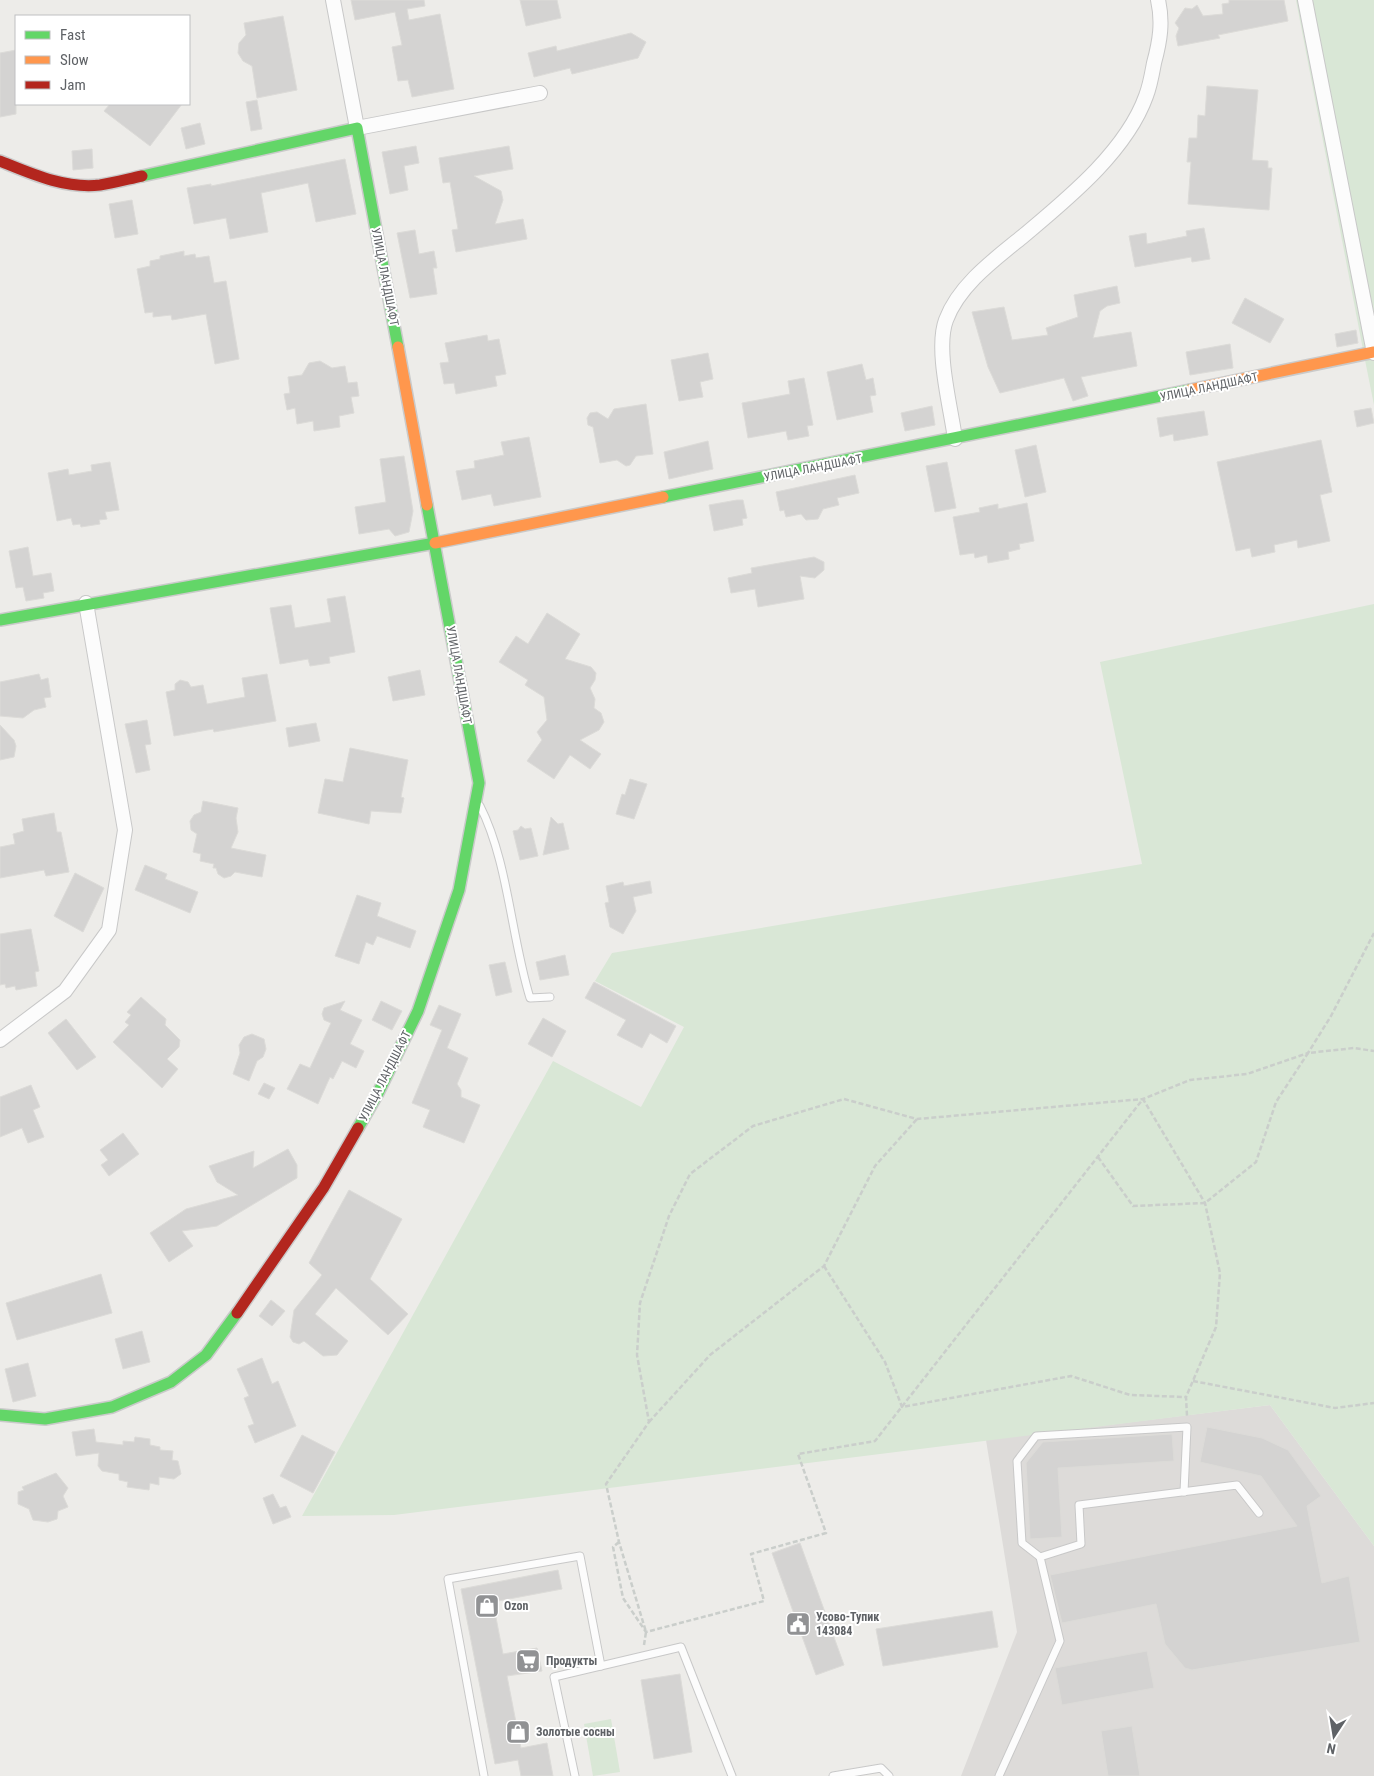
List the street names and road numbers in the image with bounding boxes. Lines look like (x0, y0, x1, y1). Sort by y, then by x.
street label: УЛИЦА ЛАНДШАФТ (369, 227, 401, 327)
street label: УЛИЦА ЛАНДШАФТ (1159, 370, 1259, 404)
street label: УЛИЦА ЛАНДШАФТ (763, 452, 863, 484)
street label: УЛИЦА ЛАНДШАФТ (443, 625, 475, 725)
street label: УЛИЦА ЛАНДШАФТ (356, 1028, 414, 1124)

